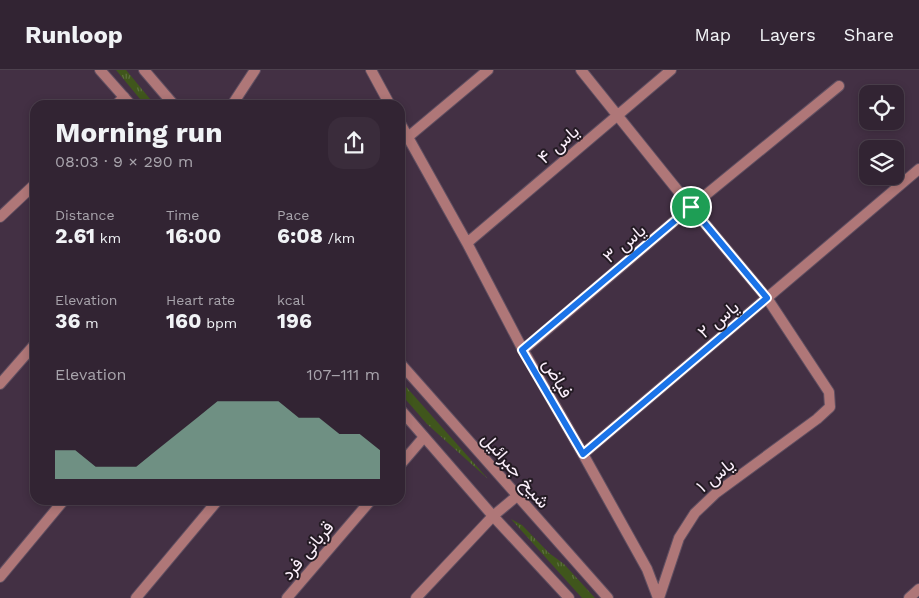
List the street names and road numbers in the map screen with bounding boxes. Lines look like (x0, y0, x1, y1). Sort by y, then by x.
street label: یاس ۴ (533, 120, 584, 168)
street label: یاس ۳ (598, 219, 650, 268)
street label: یاس ۲ (693, 296, 743, 343)
street label: فیاض (538, 355, 578, 402)
street label: شیخ جبرائیل (476, 428, 554, 513)
street label: یاس ۱ (692, 453, 739, 497)
street label: قربانی فرد (276, 516, 338, 584)

